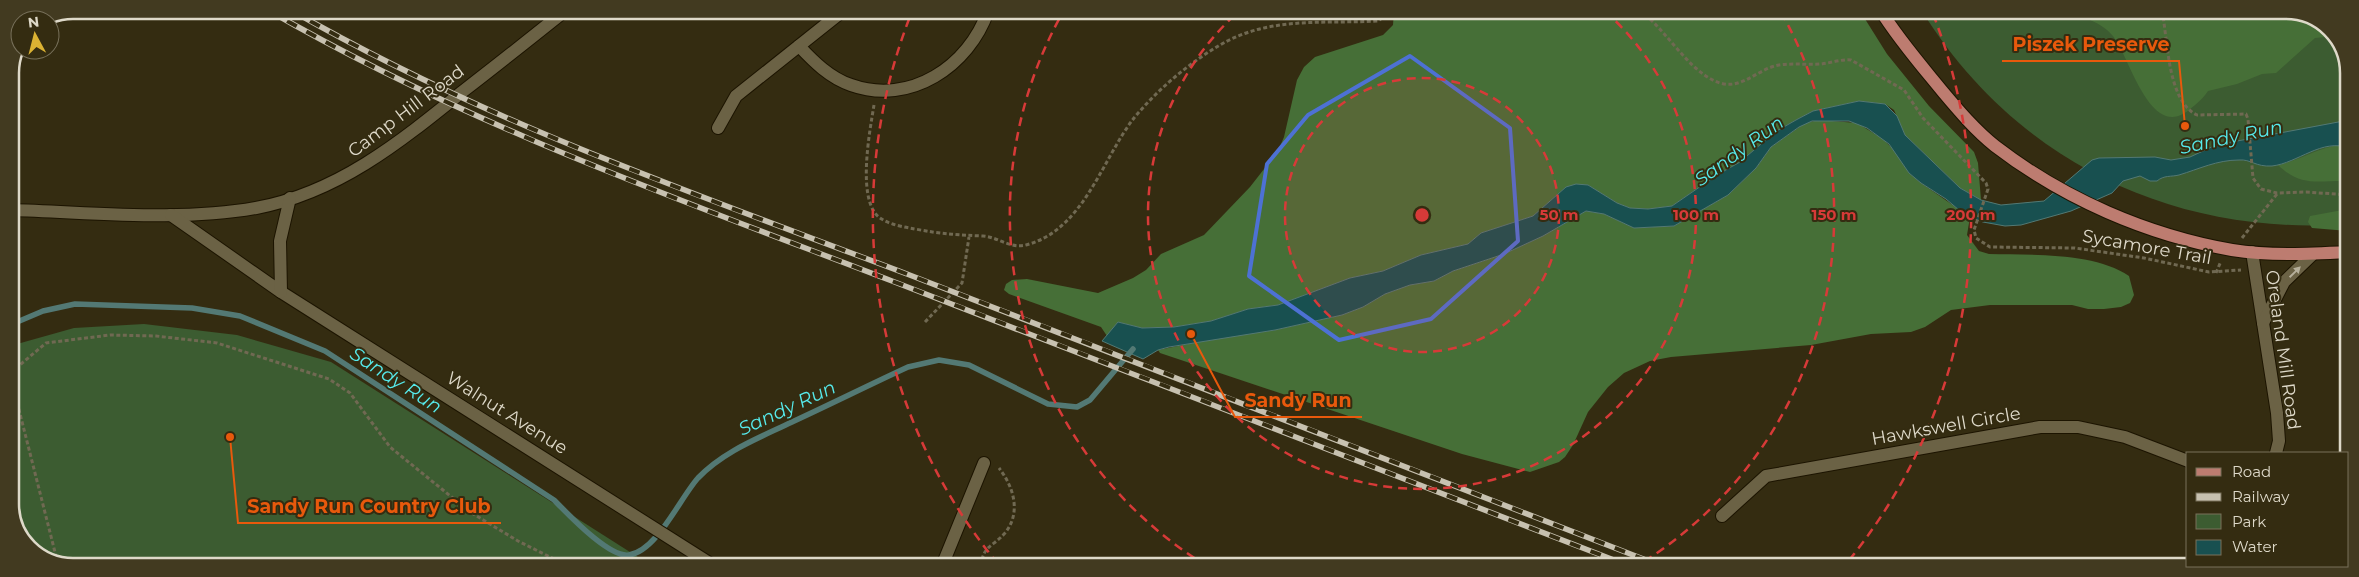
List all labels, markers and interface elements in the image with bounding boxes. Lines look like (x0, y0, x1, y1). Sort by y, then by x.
north arrow (10, 10, 60, 60)
text: N (27, 12, 40, 32)
callout: Piszek Preserve (2002, 27, 2179, 61)
text: Piszek Preserve (2012, 33, 2170, 56)
street label: Camp Hill Road (343, 60, 469, 162)
water label: Sandy Run (1690, 111, 1788, 191)
water label: Sandy Run (2177, 115, 2285, 159)
text: 50 m (1539, 205, 1579, 224)
text: 100 m (1673, 205, 1719, 224)
text: 150 m (1812, 205, 1856, 224)
text: 200 m (1946, 205, 1996, 224)
centre of rings (1413, 206, 1431, 224)
street label: Sycamore Trail (2081, 225, 2213, 269)
one-way arrow (2289, 266, 2301, 278)
street label: Oreland Mill Road (2261, 269, 2305, 431)
water label: Sandy Run (346, 342, 446, 418)
street label: Walnut Avenue (442, 367, 572, 459)
water label: Sandy Run (735, 375, 839, 441)
callout: Sandy Run (1235, 383, 1362, 417)
text: Sandy Run (1244, 389, 1352, 412)
street label: Hawkswell Circle (1870, 402, 2022, 450)
legend (2186, 452, 2349, 567)
text: Road (2232, 462, 2271, 481)
text: Railway (2232, 487, 2290, 506)
callout: Sandy Run Country Club (238, 489, 501, 523)
text: Sandy Run Country Club (247, 495, 491, 518)
text: Park (2232, 512, 2266, 531)
text: Water (2232, 537, 2278, 556)

